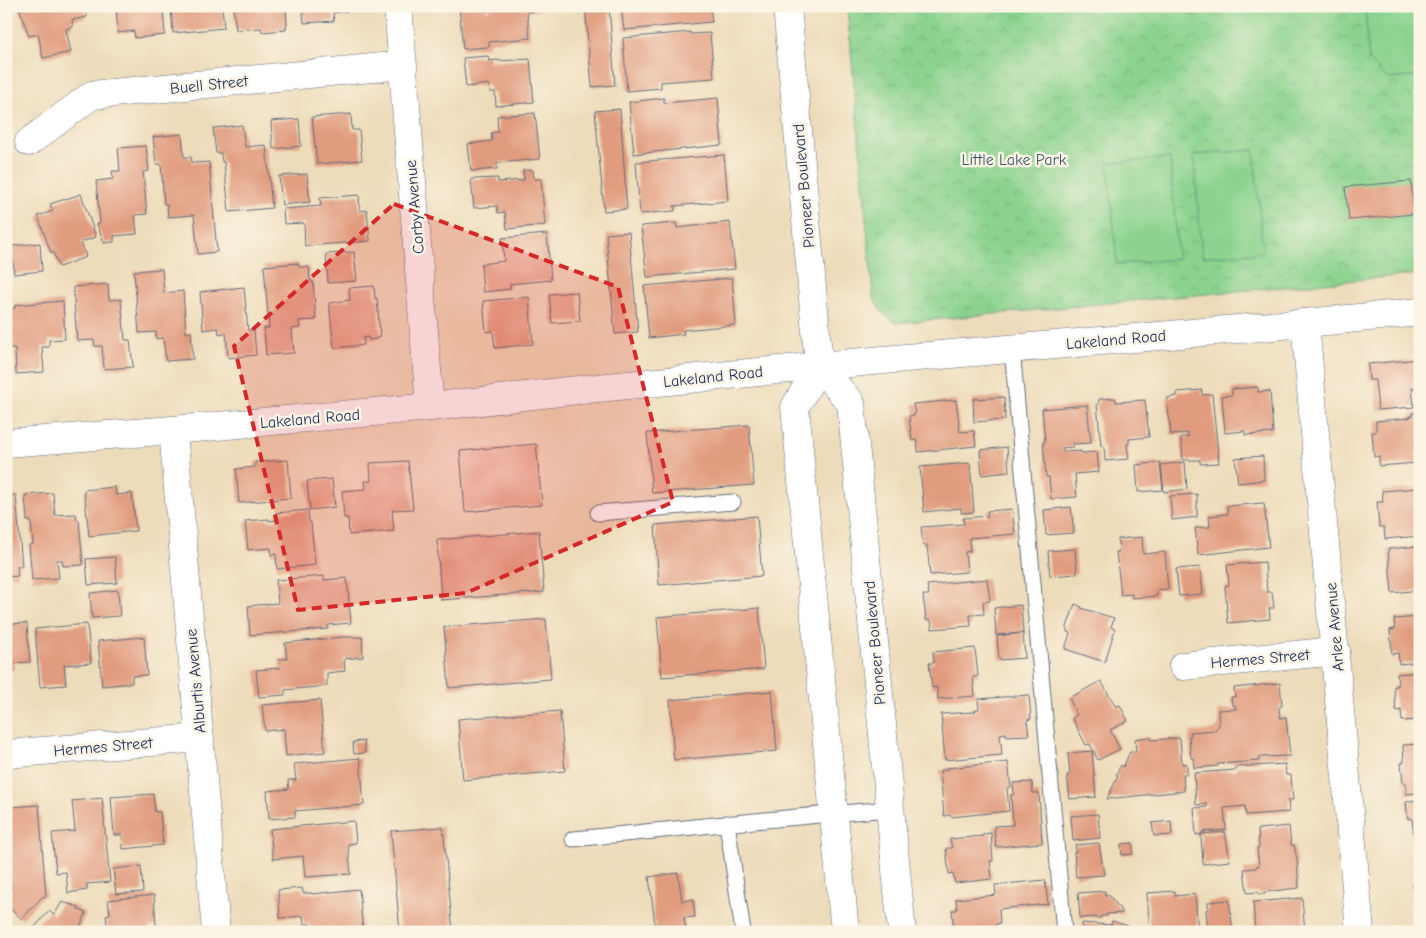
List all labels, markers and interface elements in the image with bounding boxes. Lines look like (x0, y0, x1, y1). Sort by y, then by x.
street label: Buell Street (169, 72, 250, 98)
street label: Pioneer Boulevard (790, 123, 818, 249)
park label: Little Lake Park (961, 151, 1067, 169)
street label: Corby Avenue (402, 159, 428, 255)
street label: Lakeland Road (1065, 327, 1167, 353)
street label: Lakeland Road (662, 363, 764, 391)
street label: Lakeland Road (259, 406, 361, 432)
street label: Pioneer Boulevard (861, 580, 889, 706)
street label: Arlee Avenue (1322, 582, 1348, 672)
street label: Alburtis Avenue (182, 628, 210, 734)
street label: Hermes Street (1210, 646, 1311, 672)
street label: Hermes Street (53, 734, 154, 760)

